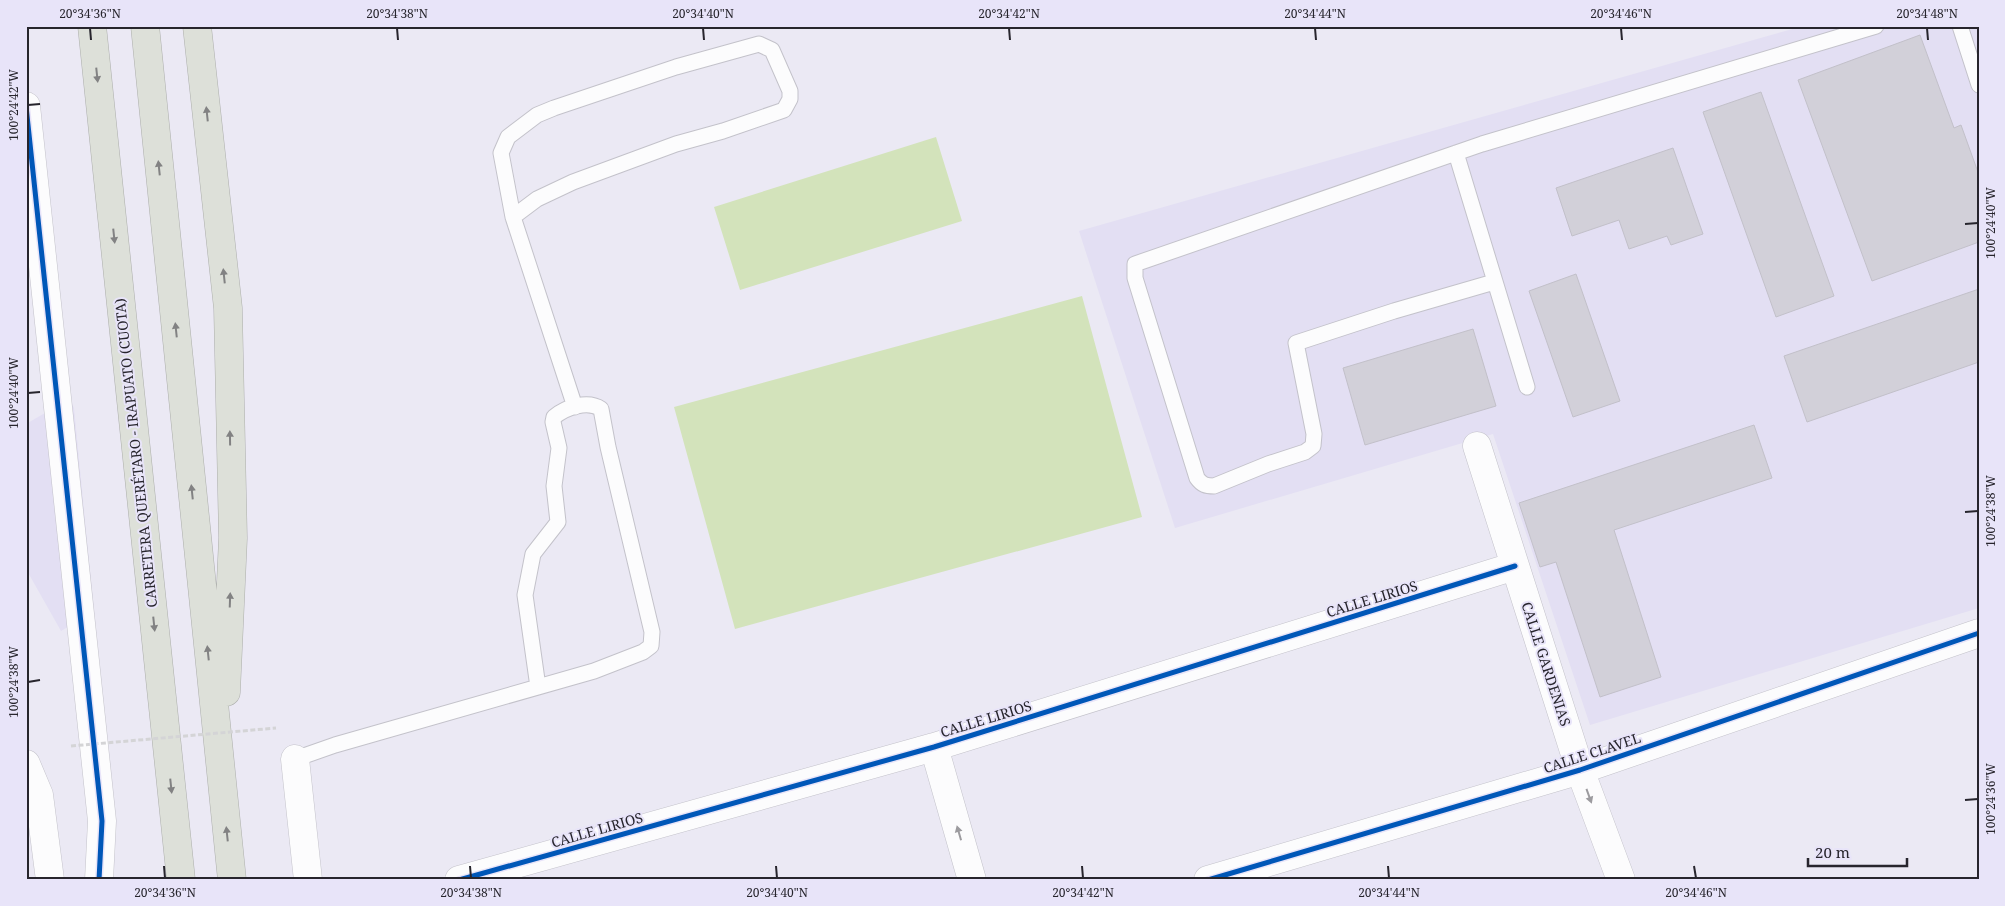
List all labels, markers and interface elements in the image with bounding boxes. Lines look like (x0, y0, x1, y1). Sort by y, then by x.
text: 20°34'36"N (59, 5, 121, 22)
text: 20°34'38"N (366, 5, 428, 22)
text: 20°34'40"N (672, 5, 734, 22)
text: 20°34'42"N (978, 5, 1040, 22)
text: 20°34'44"N (1284, 5, 1346, 22)
text: 20°34'46"N (1590, 5, 1652, 22)
text: 20°34'48"N (1896, 5, 1958, 22)
one-way arrow (93, 67, 101, 83)
text: 100°24'42"W (5, 69, 22, 141)
one-way arrow (202, 106, 210, 122)
one-way arrow (155, 160, 163, 176)
text: 100°24'40"W (1982, 187, 1999, 259)
one-way arrow (110, 229, 118, 245)
one-way arrow (220, 267, 228, 283)
street label: CARRETERA QUERÉTARO - IRAPUATO (CUOTA) (110, 297, 161, 609)
one-way arrow (171, 322, 179, 338)
text: 100°24'40"W (5, 357, 22, 429)
one-way arrow (226, 430, 234, 446)
text: 100°24'38"W (1982, 475, 1999, 547)
one-way arrow (188, 483, 196, 499)
street label: CALLE LIRIOS (1324, 576, 1420, 621)
one-way arrow (226, 592, 234, 608)
street label: CALLE GARDENIAS (1517, 599, 1576, 728)
one-way arrow (150, 617, 158, 633)
one-way arrow (204, 645, 212, 661)
text: 100°24'38"W (5, 646, 22, 718)
street label: CALLE LIRIOS (938, 696, 1034, 741)
street label: CALLE CLAVEL (1541, 728, 1643, 777)
text: 100°24'36"W (1982, 763, 1999, 835)
one-way arrow (167, 778, 175, 794)
one-way arrow (1586, 788, 1593, 803)
street label: CALLE LIRIOS (549, 807, 645, 852)
one-way arrow (954, 825, 962, 840)
one-way arrow (223, 826, 231, 842)
scale bar (1808, 836, 1906, 868)
text: 20 m (1815, 842, 1850, 862)
text: 20°34'36"N (134, 884, 196, 901)
text: 20°34'38"N (440, 884, 502, 901)
text: 20°34'40"N (746, 884, 808, 901)
text: 20°34'42"N (1052, 884, 1114, 901)
text: 20°34'44"N (1358, 884, 1420, 901)
text: 20°34'46"N (1665, 884, 1727, 901)

